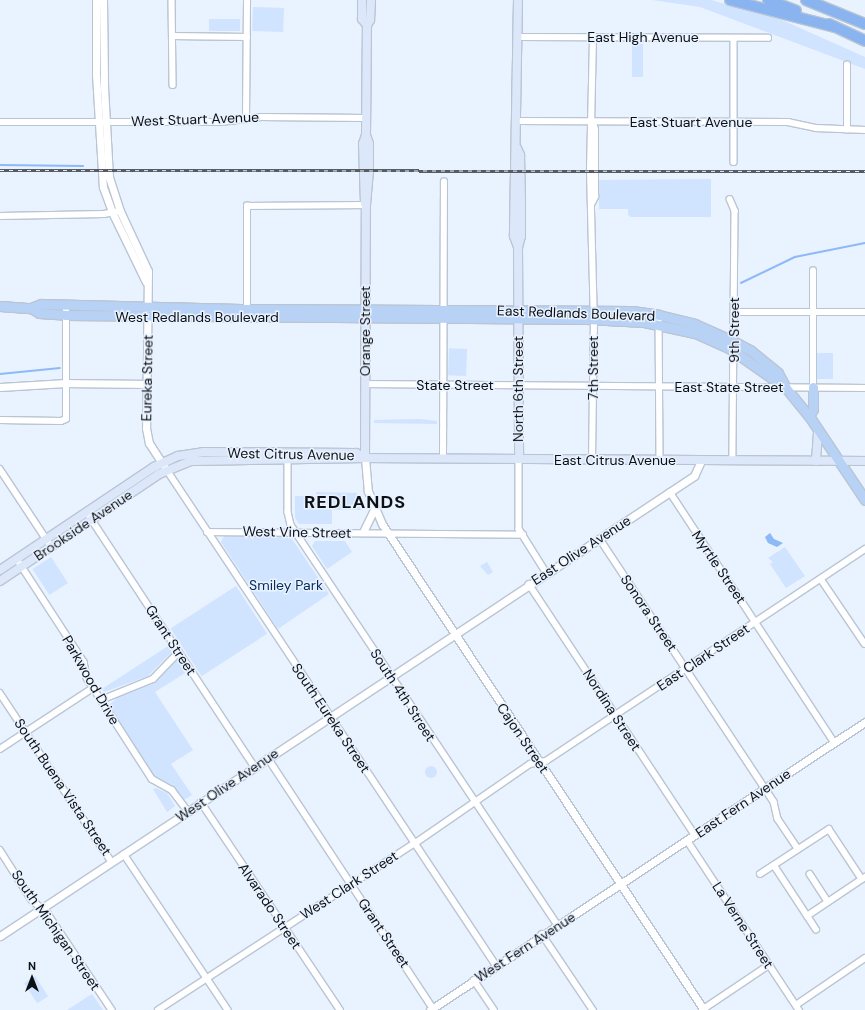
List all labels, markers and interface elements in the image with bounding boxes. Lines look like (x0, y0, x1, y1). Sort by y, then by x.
street label: East High Avenue (587, 29, 699, 45)
street label: West Stuart Avenue (131, 108, 259, 130)
street label: East Stuart Avenue (630, 114, 752, 130)
street label: Orange Street (357, 286, 373, 376)
street label: 9th Street (726, 297, 742, 363)
street label: East Redlands Boulevard (497, 302, 655, 324)
street label: West Redlands Boulevard (115, 309, 279, 325)
street label: Eureka Street (138, 334, 156, 422)
street label: North 6th Street (510, 336, 526, 442)
street label: 7th Street (585, 336, 601, 400)
street label: State Street (416, 377, 494, 393)
street label: East State Street (674, 379, 784, 395)
street label: West Citrus Avenue (227, 444, 355, 464)
street label: East Citrus Avenue (554, 452, 676, 468)
street label: Brookside Avenue (31, 486, 135, 564)
district label: REDLANDS (304, 491, 406, 513)
street label: East Olive Avenue (528, 512, 634, 588)
street label: West Vine Street (242, 523, 352, 541)
street label: Myrtle Street (688, 527, 750, 607)
street label: Sonora Street (617, 571, 681, 655)
park label: Smiley Park (249, 577, 323, 593)
street label: Grant Street (142, 602, 200, 678)
street label: East Clark Street (654, 620, 752, 694)
street label: Parkwood Drive (59, 632, 123, 728)
street label: South 4th Street (367, 645, 439, 745)
street label: South Eureka Street (288, 660, 374, 776)
street label: Nordina Street (579, 666, 645, 754)
street label: Cajon Street (493, 700, 553, 776)
street label: South Buena Vista Street (11, 715, 115, 859)
street label: West Olive Avenue (172, 744, 282, 826)
street label: East Fern Avenue (692, 765, 794, 841)
street label: West Clark Street (297, 847, 401, 923)
street label: Alvarado Street (235, 860, 305, 952)
street label: South Michigan Street (8, 867, 104, 993)
street label: La Verne Street (709, 879, 777, 971)
street label: Grant Street (355, 895, 413, 971)
street label: West Fern Avenue (472, 908, 578, 986)
north arrow (12, 958, 52, 998)
text: N (28, 959, 36, 973)

